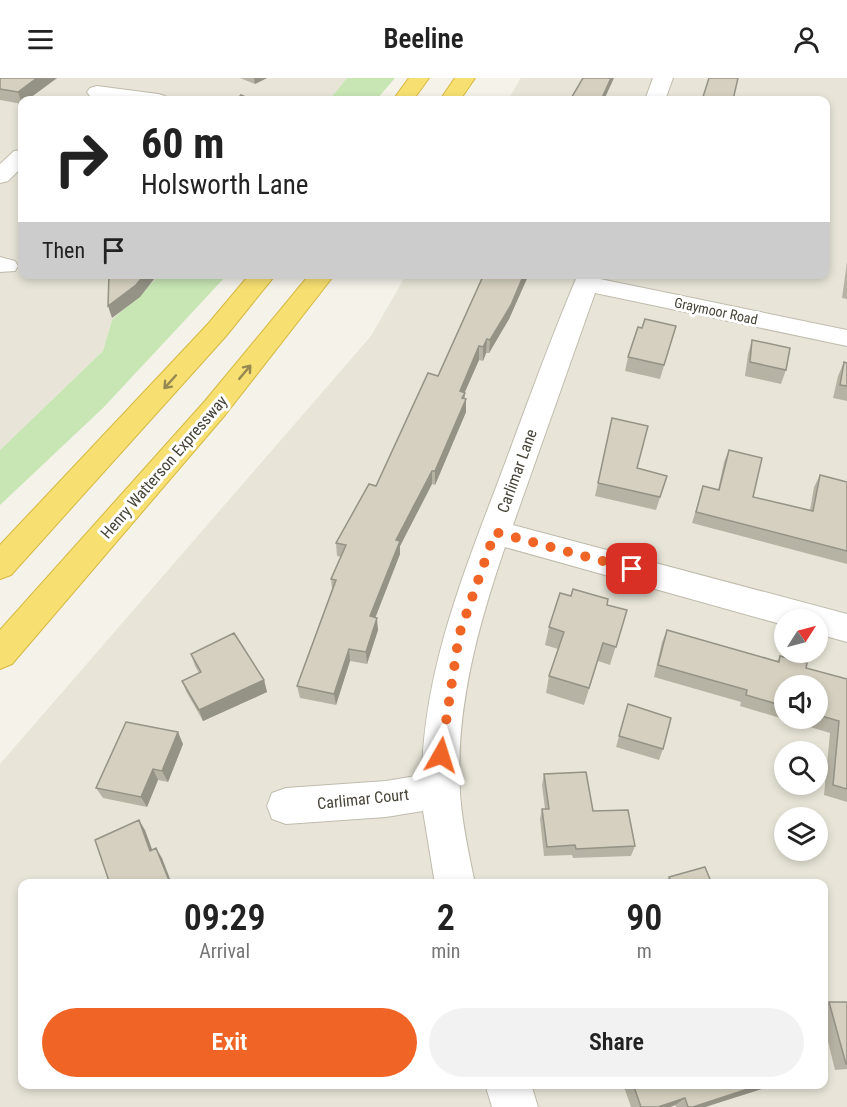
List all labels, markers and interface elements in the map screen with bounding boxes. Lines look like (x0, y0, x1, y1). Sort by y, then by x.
icon: menu (24, 23, 57, 56)
text: Beeline (383, 23, 464, 55)
icon: person (790, 23, 823, 56)
text: 60 m (141, 119, 224, 168)
icon: right (42, 120, 120, 198)
text: Holsworth Lane (141, 169, 309, 201)
icon: arrive (97, 234, 130, 267)
text: Then (42, 238, 85, 263)
street label: Graymoor Road (673, 294, 759, 328)
one-way arrow (238, 365, 252, 380)
one-way arrow (163, 374, 177, 389)
street label: Henry Watterson Expressway (97, 391, 231, 542)
street label: Carlimar Lane (493, 427, 541, 515)
pin (606, 543, 657, 594)
icon: arrive (615, 552, 648, 585)
north arrow (774, 609, 828, 663)
map controls (774, 609, 828, 861)
button: sound (774, 675, 828, 729)
position arrow (409, 723, 473, 787)
button: search (774, 741, 828, 795)
street label: Carlimar Court (316, 785, 410, 813)
button: layers (774, 807, 828, 861)
text: 09:29 (184, 897, 266, 939)
text: 2 (437, 897, 455, 939)
text: 90 (626, 897, 662, 939)
text: Arrival (199, 939, 250, 963)
text: min (431, 939, 461, 963)
text: m (637, 939, 652, 963)
button: Exit (42, 1008, 417, 1077)
button: Share (429, 1008, 804, 1077)

